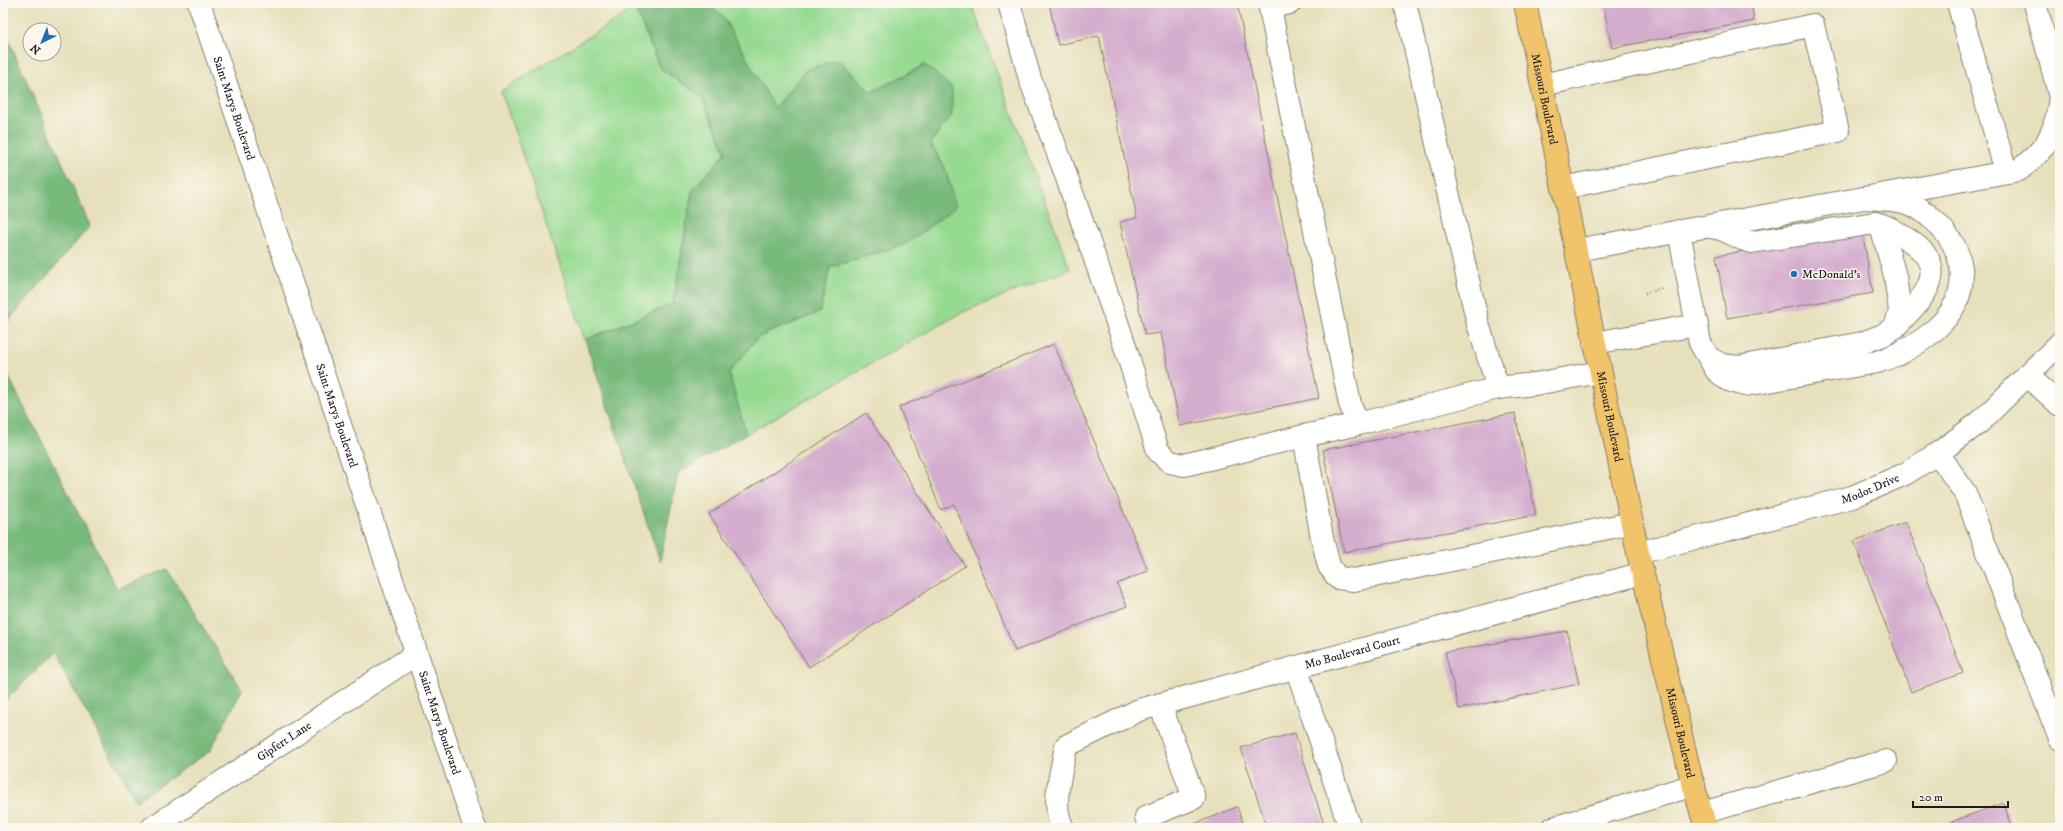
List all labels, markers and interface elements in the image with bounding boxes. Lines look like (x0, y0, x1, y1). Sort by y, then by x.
north arrow (22, 22, 62, 62)
text: N (28, 40, 44, 57)
street label: Missouri Boulevard (1528, 52, 1561, 146)
street label: Saint Marys Boulevard (209, 55, 258, 162)
place label: McDonald's (1802, 267, 1861, 282)
marker: McDonald's (1789, 269, 1799, 279)
street label: Saint Marys Boulevard (312, 362, 361, 470)
street label: Missouri Boulevard (1593, 370, 1626, 463)
street label: Modot Drive (1840, 470, 1902, 508)
street label: Mo Boulevard Court (1303, 632, 1402, 673)
street label: Saint Marys Boulevard (415, 669, 464, 777)
street label: Missouri Boulevard (1662, 686, 1698, 779)
street label: Gipfert Lane (254, 718, 314, 765)
scale bar (1913, 783, 2008, 809)
text: 20 m (1919, 790, 1943, 805)

